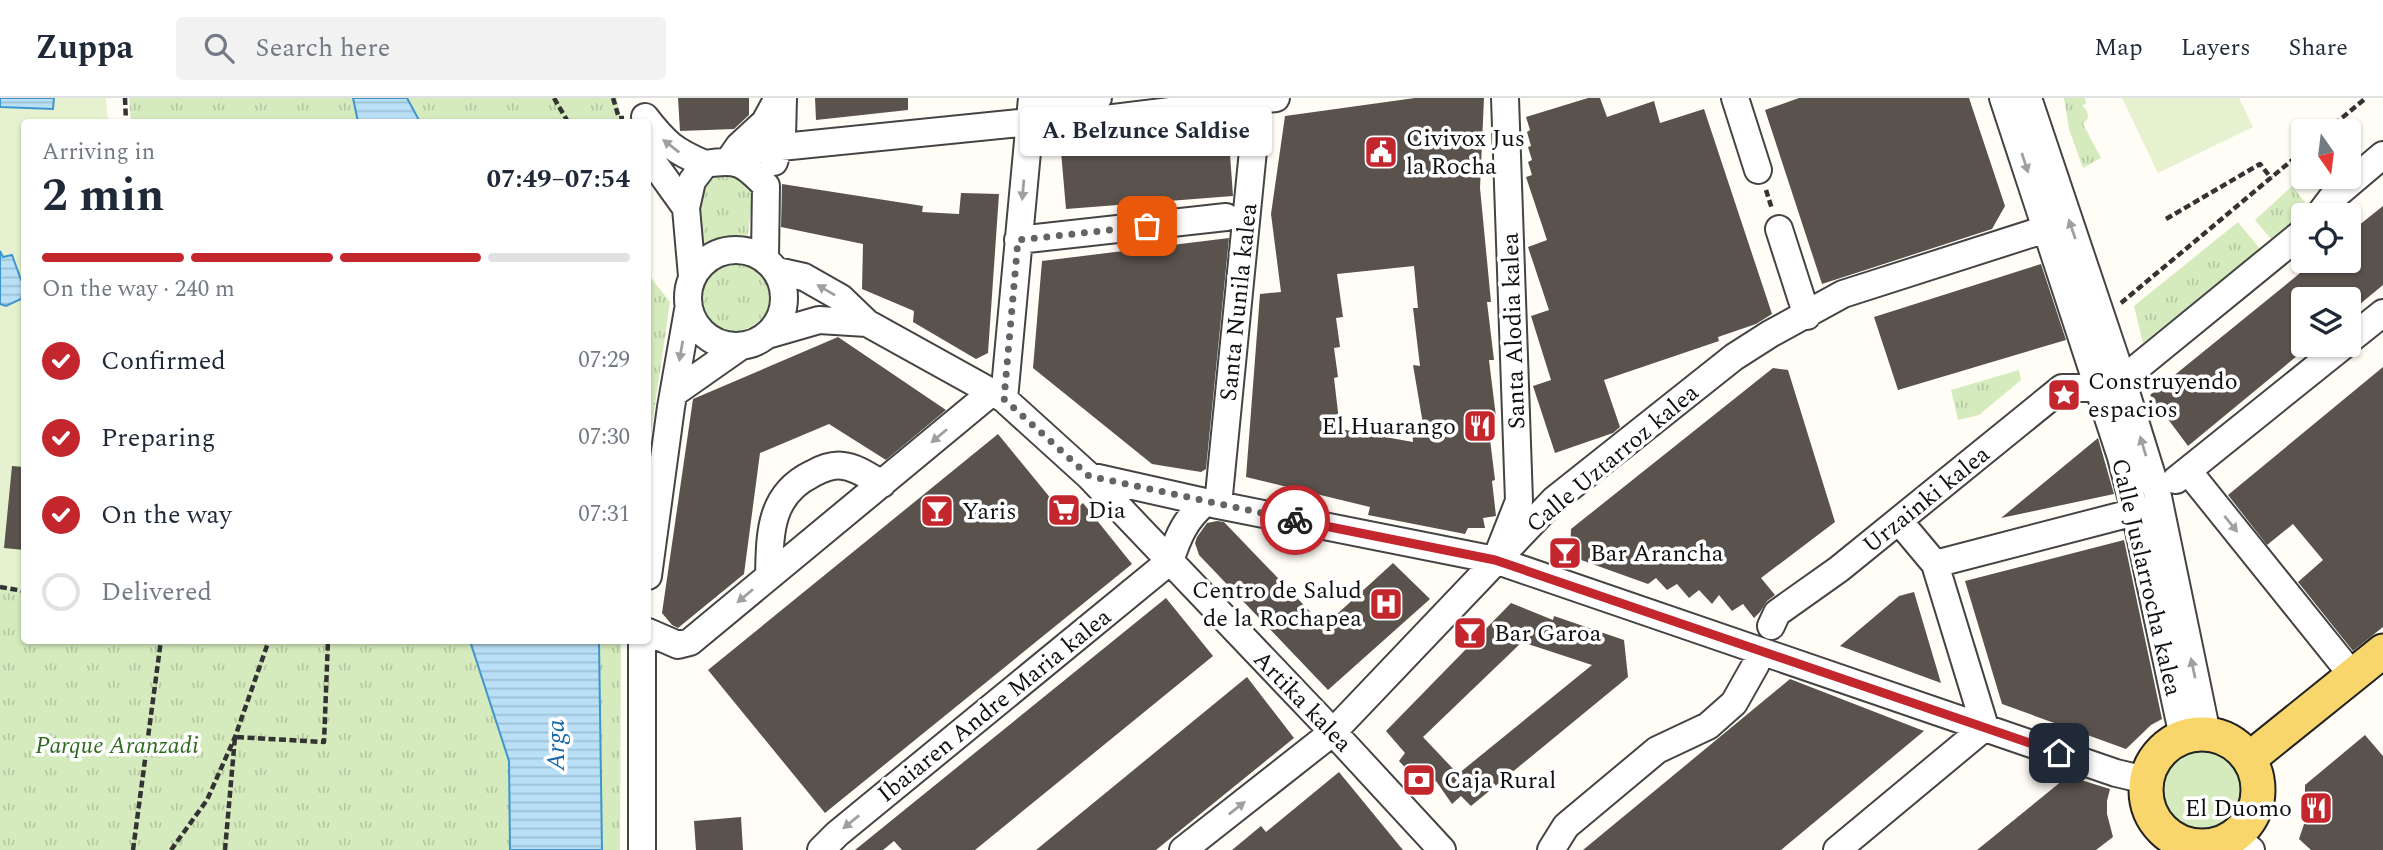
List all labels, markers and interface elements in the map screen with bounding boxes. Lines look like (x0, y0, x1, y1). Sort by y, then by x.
search box (176, 17, 666, 80)
text: Zuppa (35, 23, 134, 73)
text: Search here (256, 28, 390, 68)
icon: search (200, 29, 238, 67)
text: Map (2094, 30, 2143, 66)
text: Layers (2181, 30, 2251, 66)
text: Share (2289, 30, 2348, 66)
callout: A. Belzunce Saldise (1021, 107, 1273, 156)
text: A. Belzunce Saldise (1042, 114, 1250, 149)
north arrow (2291, 119, 2361, 189)
map controls (2291, 119, 2361, 357)
place label: Civivox Jus la Rocha (1406, 121, 1525, 185)
public building icon: Civivox Jus la Rocha (1362, 133, 1400, 171)
text: Arriving in (42, 135, 155, 170)
one-way arrow (662, 139, 680, 153)
one-way arrow (2020, 153, 2030, 174)
text: 07:49–07:54 (486, 159, 630, 199)
text: 2 min (42, 161, 164, 231)
one-way arrow (1017, 180, 1028, 202)
pin (1117, 196, 1177, 256)
street label: Santa Nunila kalea (1211, 201, 1267, 403)
button: locate (2291, 203, 2361, 273)
icon: bag (1128, 207, 1166, 245)
one-way arrow (2067, 219, 2077, 240)
street label: Santa Alodia kalea (1493, 232, 1535, 430)
text: On the way · 240 m (42, 272, 235, 307)
one-way arrow (816, 284, 836, 296)
button: layers (2291, 287, 2361, 357)
one-way arrow (675, 340, 686, 362)
text: Confirmed (101, 341, 226, 381)
icon: check (42, 342, 80, 380)
text: 07:29 (578, 343, 630, 378)
place label: Construyendo espacios (2088, 364, 2238, 428)
street label: Calle Uztarroz kalea (1518, 375, 1707, 542)
place icon: Construyendo espacios (2045, 376, 2083, 414)
restaurant icon: El Huarango (1461, 407, 1499, 445)
place label: El Huarango (1321, 409, 1456, 445)
text: Preparing (101, 418, 215, 458)
icon: check (42, 419, 80, 457)
text: 07:30 (578, 420, 630, 455)
one-way arrow (931, 428, 948, 443)
one-way arrow (2138, 435, 2148, 456)
street label: Urzainki kalea (1855, 437, 1998, 562)
street label: Calle Juslarrocha kalea (2101, 455, 2191, 700)
courier (1260, 485, 1330, 555)
supermarket icon: Dia (1045, 491, 1083, 529)
bar icon: Yaris (918, 492, 956, 530)
place label: Dia (1088, 493, 1126, 529)
place label: Yaris (962, 494, 1017, 530)
text: On the way (101, 495, 232, 535)
icon: check (42, 496, 80, 534)
text: 07:31 (578, 497, 630, 532)
icon: bike (1276, 501, 1314, 539)
one-way arrow (2223, 516, 2238, 533)
bar icon: Bar Arancha (1546, 534, 1584, 572)
place label: Bar Arancha (1590, 536, 1724, 572)
text: Delivered (101, 572, 212, 612)
place label: Centro de Salud de la Rochapea (1192, 573, 1362, 637)
hospital icon: Centro de Salud de la Rochapea (1367, 585, 1405, 623)
one-way arrow (736, 588, 753, 603)
street label: Ibaiaren Andre Maria kalea (870, 600, 1120, 812)
bar icon: Bar Garoa (1451, 614, 1489, 652)
place label: Bar Garoa (1494, 616, 1602, 652)
street label: Artika kalea (1244, 643, 1360, 761)
one-way arrow (2187, 657, 2198, 679)
water label: Arga (536, 719, 576, 772)
pin (2029, 723, 2089, 783)
park label: Parque Aranzadi (35, 728, 199, 764)
icon: home (2040, 734, 2078, 772)
bank icon: Caja Rural (1400, 761, 1438, 799)
place label: Caja Rural (1444, 763, 1556, 799)
restaurant icon: El Duomo (2297, 789, 2335, 827)
place label: El Duomo (2185, 791, 2292, 827)
one-way arrow (1228, 801, 1246, 815)
one-way arrow (843, 814, 860, 829)

